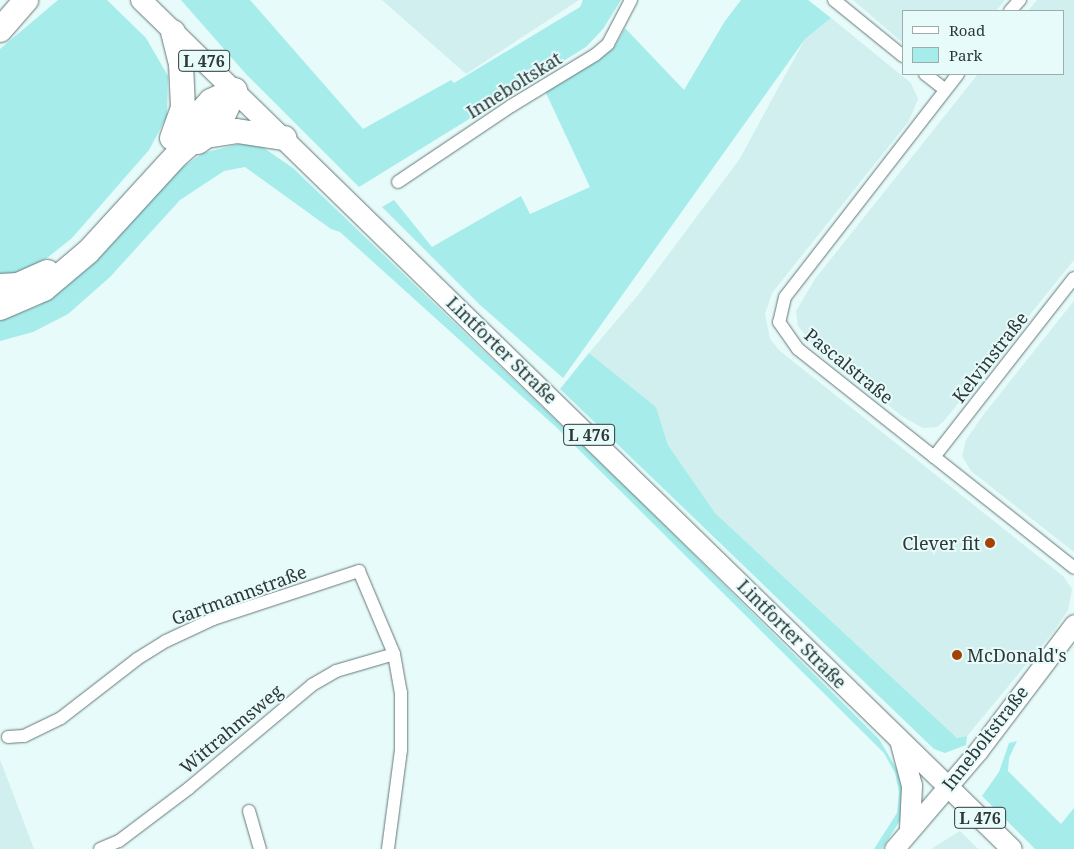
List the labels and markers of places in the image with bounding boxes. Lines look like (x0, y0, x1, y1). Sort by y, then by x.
place label: Clever fit (902, 532, 980, 554)
marker: Clever fit (984, 537, 996, 549)
place label: McDonald's (967, 644, 1067, 666)
marker: McDonald's (951, 649, 963, 661)

